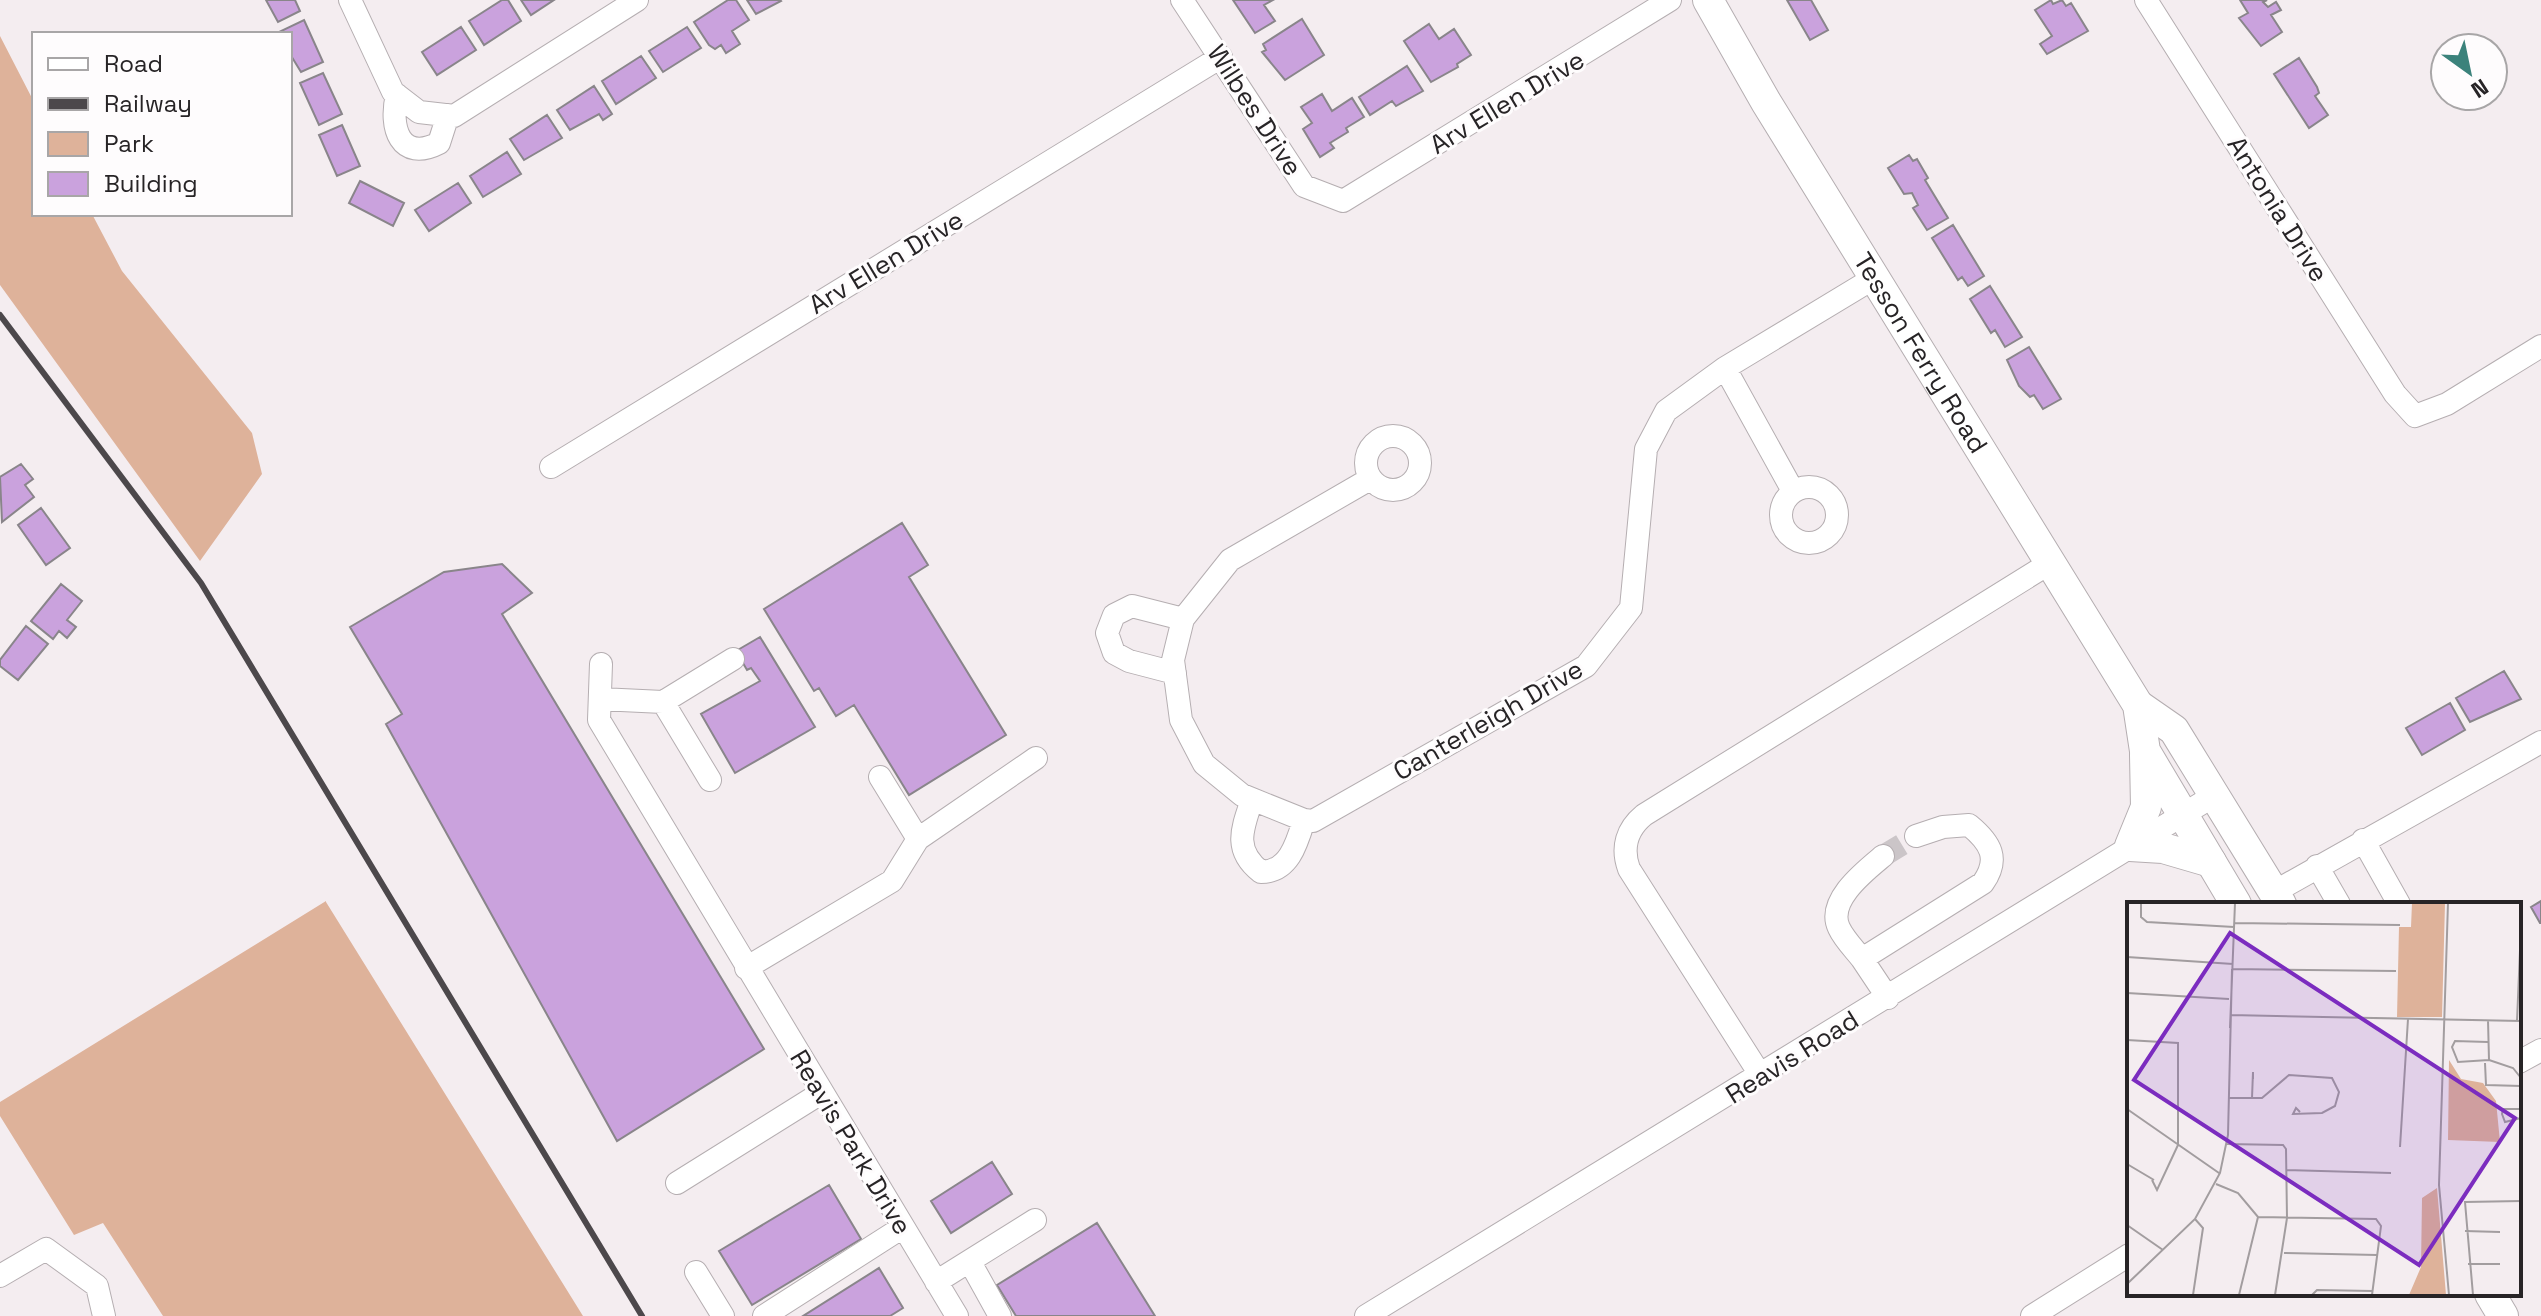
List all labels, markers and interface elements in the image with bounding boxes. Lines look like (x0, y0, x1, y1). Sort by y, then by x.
legend (32, 32, 292, 216)
north arrow (2429, 32, 2509, 112)
street label: Wilbes Drive (1200, 38, 1310, 182)
street label: Arv Ellen Drive (1423, 42, 1591, 162)
text: Road (104, 48, 163, 79)
text: N (2466, 73, 2494, 105)
text: Railway (104, 88, 192, 119)
text: Park (104, 128, 154, 159)
street label: Antonia Drive (2220, 130, 2336, 288)
text: Building (104, 168, 198, 199)
street label: Arv Ellen Drive (802, 202, 970, 322)
street label: Tesson Ferry Road (1846, 246, 1995, 459)
street label: Canterleigh Drive (1387, 652, 1589, 788)
inset map (2127, 902, 2521, 1296)
street label: Reavis Road (1719, 1003, 1865, 1111)
street label: Reavis Park Drive (782, 1043, 920, 1241)

